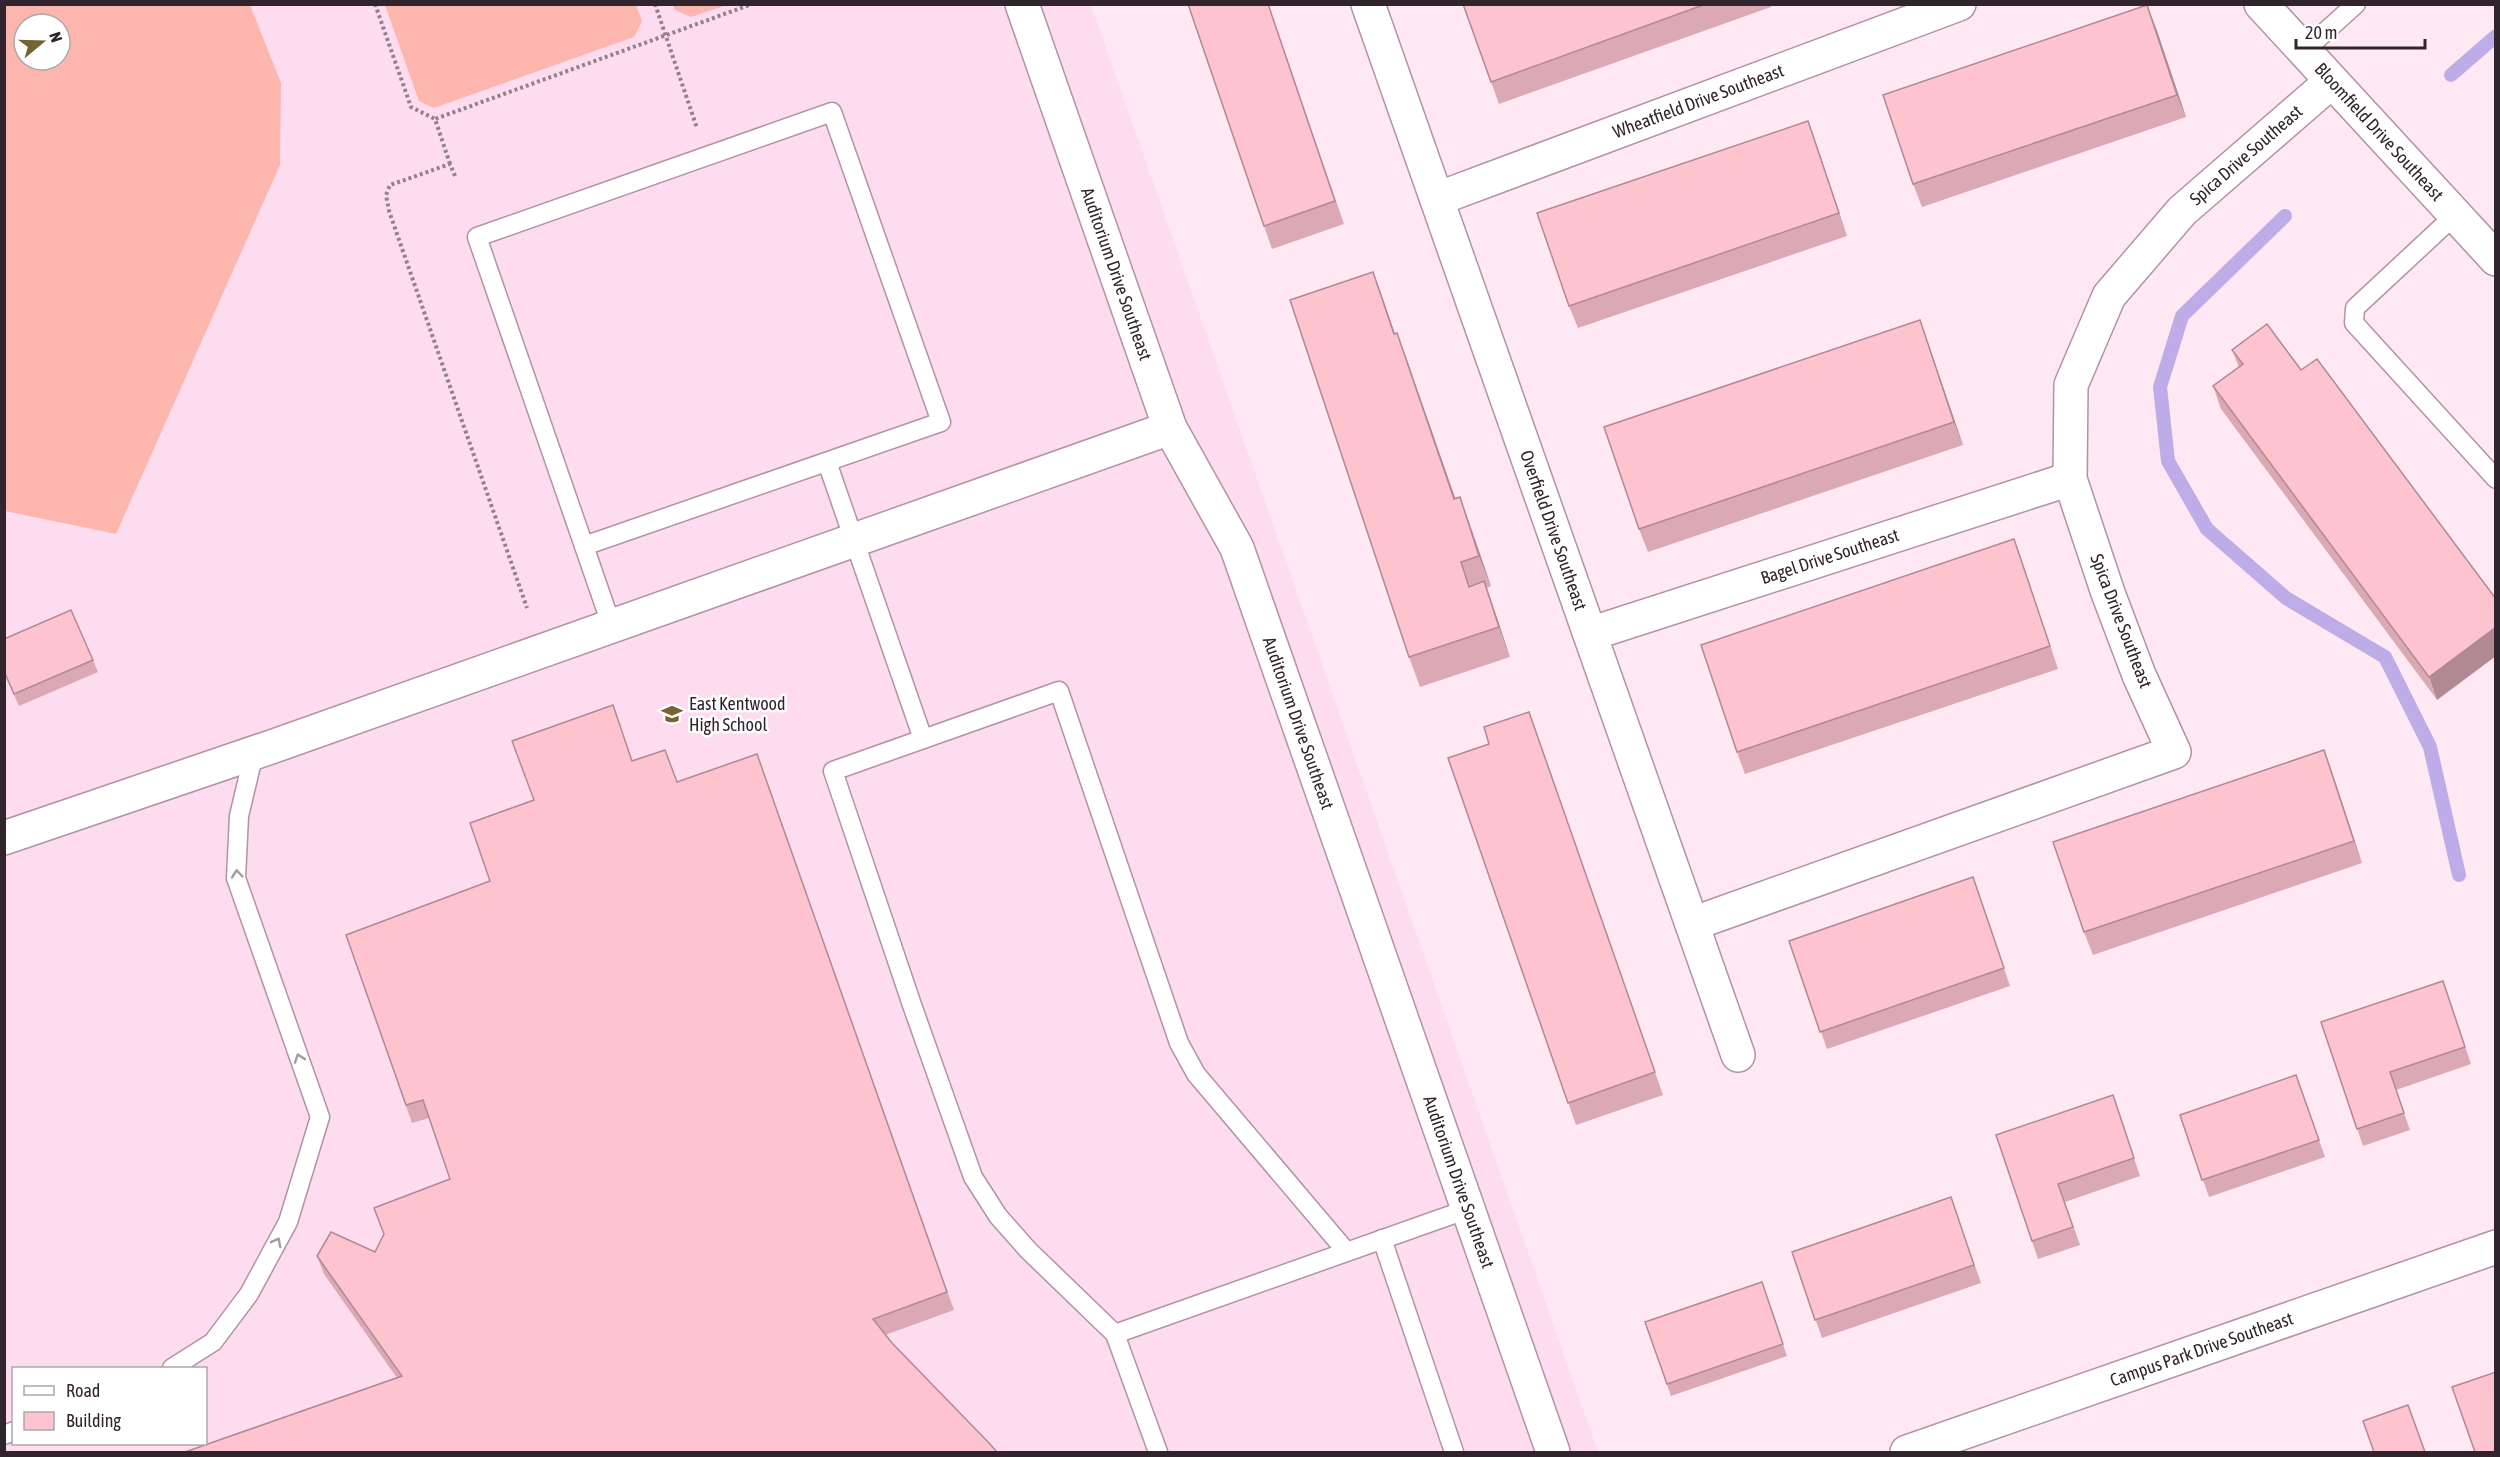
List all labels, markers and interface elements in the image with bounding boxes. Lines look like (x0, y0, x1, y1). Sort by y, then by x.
north arrow (12, 12, 72, 72)
scale bar (2296, 12, 2425, 50)
text: 20 m (2305, 22, 2337, 43)
text: N (46, 30, 66, 45)
street label: Bloomfield Drive Southeast (2311, 58, 2448, 205)
street label: Wheatfield Drive Southeast (1610, 59, 1786, 142)
street label: Spica Drive Southeast (2185, 101, 2306, 209)
street label: Auditorium Drive Southeast (1077, 185, 1157, 363)
street label: Overfield Drive Southeast (1516, 447, 1592, 613)
street label: Bagel Drive Southeast (1758, 524, 1901, 588)
street label: Spica Drive Southeast (2086, 551, 2157, 691)
street label: Auditorium Drive Southeast (1259, 634, 1339, 812)
place label: East Kentwood High School (689, 693, 786, 735)
school or university icon: East Kentwood High School (660, 702, 684, 726)
one-way arrow (231, 870, 244, 879)
one-way arrow (294, 1054, 307, 1064)
street label: Auditorium Drive Southeast (1419, 1093, 1499, 1271)
one-way arrow (270, 1238, 281, 1249)
street label: Campus Park Drive Southeast (2107, 1307, 2296, 1390)
legend (12, 1367, 207, 1445)
text: Road (66, 1380, 100, 1401)
text: Building (66, 1410, 121, 1431)

